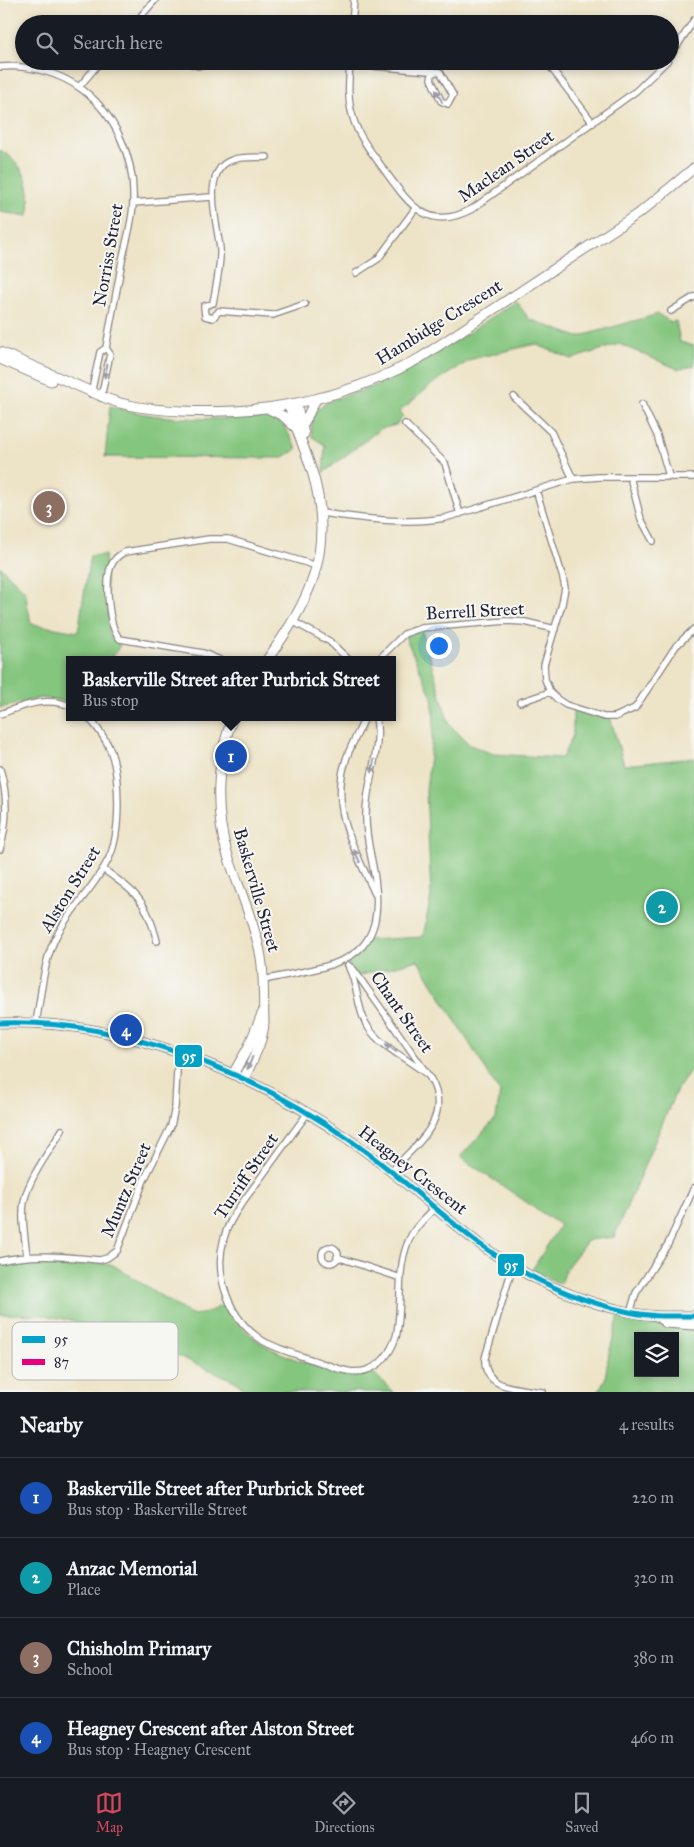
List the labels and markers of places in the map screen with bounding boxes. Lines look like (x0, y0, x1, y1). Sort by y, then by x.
pin: 3 (33, 488, 65, 526)
pin: 1 (215, 737, 247, 775)
pin: 2 (646, 888, 678, 926)
pin: 4 (110, 1011, 142, 1049)

